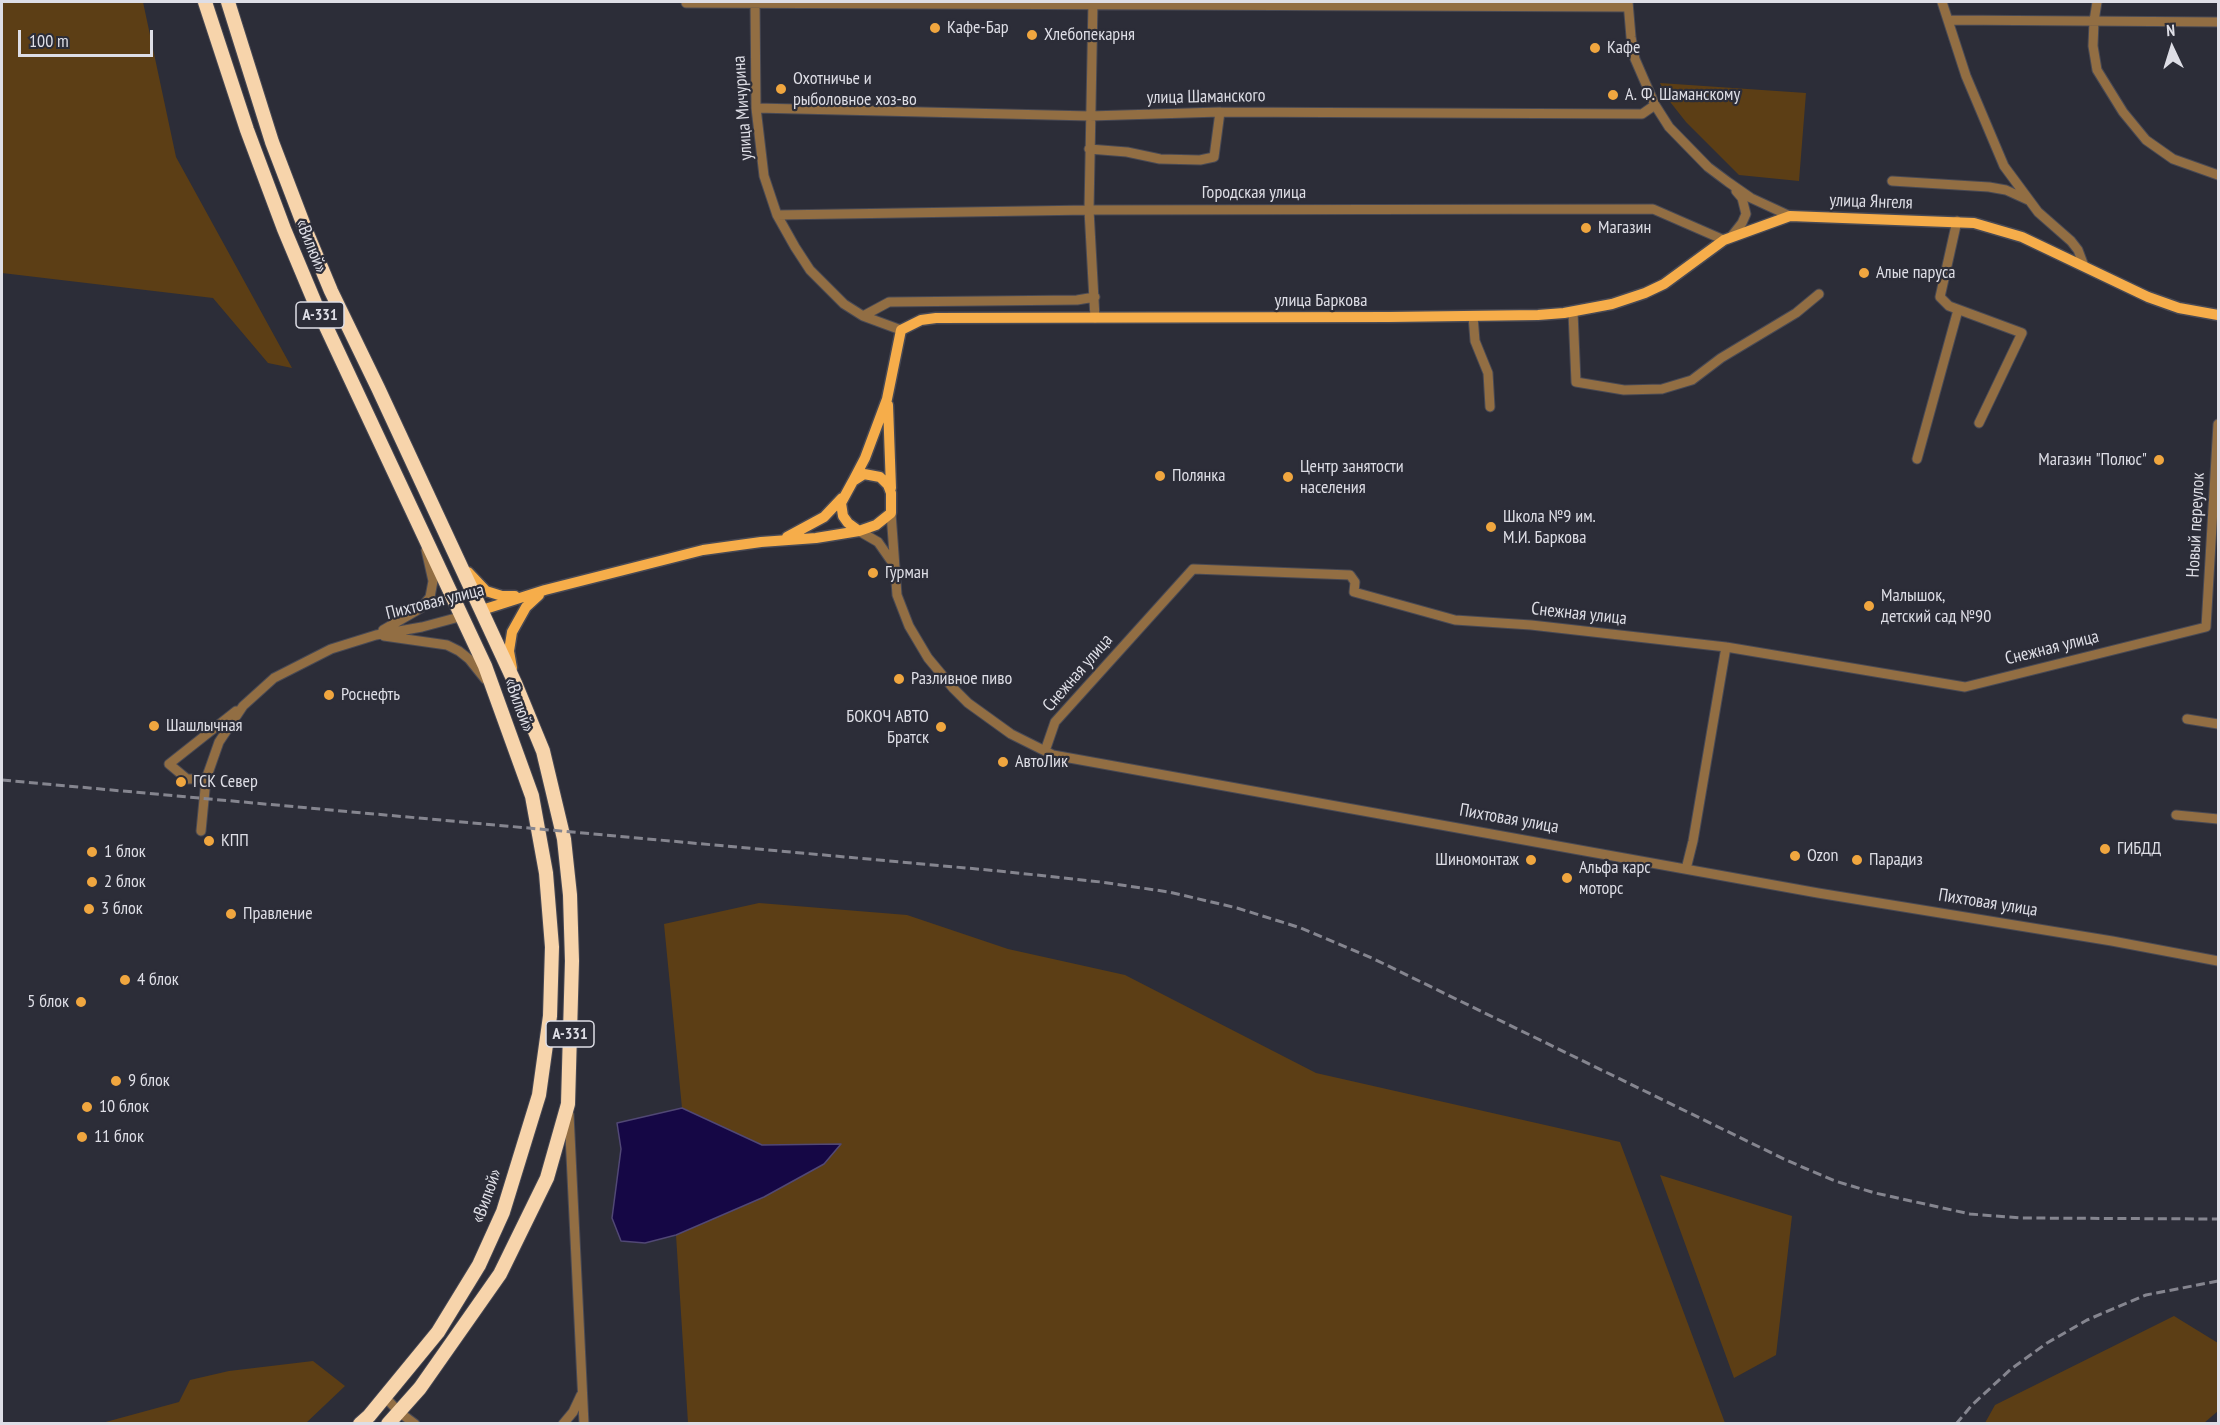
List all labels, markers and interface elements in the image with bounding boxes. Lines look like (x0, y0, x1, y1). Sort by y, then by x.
place label: Кафе-Бар (947, 17, 1009, 39)
scale bar (21, 18, 156, 56)
north arrow (2142, 18, 2202, 78)
text: N (2166, 20, 2176, 40)
marker: Кафе-Бар (928, 21, 942, 35)
place label: Хлебопекарня (1044, 24, 1135, 46)
marker: Хлебопекарня (1025, 28, 1039, 42)
text: 100 m (29, 29, 69, 52)
place label: Кафе (1607, 37, 1640, 59)
marker: Кафе (1588, 41, 1602, 55)
street label: улица Мичурина (729, 55, 757, 161)
place label: Охотничье и рыболовное хоз-во (793, 68, 917, 110)
marker: Охотничье и рыболовное хоз-во (774, 82, 788, 96)
place label: А. Ф. Шаманскому (1625, 84, 1740, 106)
street label: улица Шаманского (1146, 85, 1266, 109)
marker: А. Ф. Шаманскому (1606, 88, 1620, 102)
street label: Городская улица (1202, 182, 1306, 204)
street label: улица Янгеля (1829, 190, 1913, 214)
street label: «Вилюй» (291, 216, 331, 276)
place label: Магазин (1598, 217, 1651, 239)
marker: Магазин (1579, 221, 1593, 235)
place label: Алые паруса (1876, 262, 1956, 284)
marker: Алые паруса (1857, 266, 1871, 280)
street label: улица Баркова (1275, 290, 1367, 312)
road number: А-331 (296, 302, 344, 328)
place label: Магазин "Полюс" (2038, 449, 2147, 471)
marker: Магазин "Полюс" (2152, 453, 2166, 467)
place label: Центр занятости населения (1300, 456, 1404, 498)
place label: Полянка (1172, 465, 1226, 487)
marker: Полянка (1153, 469, 1167, 483)
marker: Центр занятости населения (1281, 470, 1295, 484)
street label: Новый переулок (2182, 472, 2210, 578)
place label: Школа №9 им. М.И. Баркова (1503, 506, 1596, 548)
marker: Школа №9 им. М.И. Баркова (1484, 520, 1498, 534)
place label: Гурман (885, 562, 929, 584)
marker: Гурман (866, 566, 880, 580)
street label: Пихтовая улица (384, 579, 486, 625)
place label: Малышок, детский сад №90 (1881, 585, 1991, 628)
street label: Снежная улица (1530, 598, 1628, 630)
marker: Малышок, детский сад №90 (1862, 599, 1876, 613)
street label: Снежная улица (2003, 626, 2101, 670)
street label: Снежная улица (1038, 630, 1118, 716)
place label: Разливное пиво (911, 668, 1012, 690)
marker: Разливное пиво (892, 672, 906, 686)
street label: «Вилюй» (499, 675, 539, 735)
place label: Роснефть (341, 684, 400, 706)
marker: Роснефть (322, 688, 336, 702)
place label: БОКОЧ АВТО Братск (846, 706, 929, 748)
place label: Шашлычная (166, 715, 243, 737)
marker: Шашлычная (147, 719, 161, 733)
marker: БОКОЧ АВТО Братск (934, 720, 948, 734)
place label: АвтоЛик (1015, 751, 1068, 773)
marker: АвтоЛик (996, 755, 1010, 769)
place label: ГСК Север (193, 771, 258, 793)
marker: ГСК Север (174, 775, 188, 789)
street label: Пихтовая улица (1458, 800, 1560, 838)
place label: КПП (221, 830, 249, 852)
marker: КПП (202, 834, 216, 848)
place label: ГИБДД (2117, 838, 2161, 860)
place label: 1 блок (104, 841, 146, 863)
marker: ГИБДД (2098, 842, 2112, 856)
marker: 1 блок (85, 845, 99, 859)
place label: Ozon (1807, 845, 1839, 867)
place label: Шиномонтаж (1435, 849, 1519, 871)
marker: Ozon (1788, 849, 1802, 863)
place label: Парадиз (1869, 849, 1923, 871)
marker: Шиномонтаж (1524, 853, 1538, 867)
marker: Парадиз (1850, 853, 1864, 867)
place label: Альфа карс моторс (1579, 857, 1651, 900)
place label: 2 блок (104, 871, 146, 893)
marker: Альфа карс моторс (1560, 871, 1574, 885)
marker: 2 блок (85, 875, 99, 889)
street label: Пихтовая улица (1937, 884, 2039, 922)
place label: 3 блок (101, 898, 143, 920)
marker: 3 блок (82, 902, 96, 916)
place label: Правление (243, 903, 313, 925)
marker: Правление (224, 907, 238, 921)
place label: 4 блок (137, 969, 179, 991)
marker: 4 блок (118, 973, 132, 987)
place label: 5 блок (27, 991, 69, 1013)
marker: 5 блок (74, 995, 88, 1009)
road number: А-331 (546, 1021, 594, 1047)
place label: 9 блок (128, 1070, 170, 1092)
marker: 9 блок (109, 1074, 123, 1088)
place label: 10 блок (99, 1096, 149, 1118)
marker: 10 блок (80, 1100, 94, 1114)
place label: 11 блок (94, 1126, 144, 1148)
marker: 11 блок (75, 1130, 89, 1144)
street label: «Вилюй» (467, 1166, 507, 1226)

